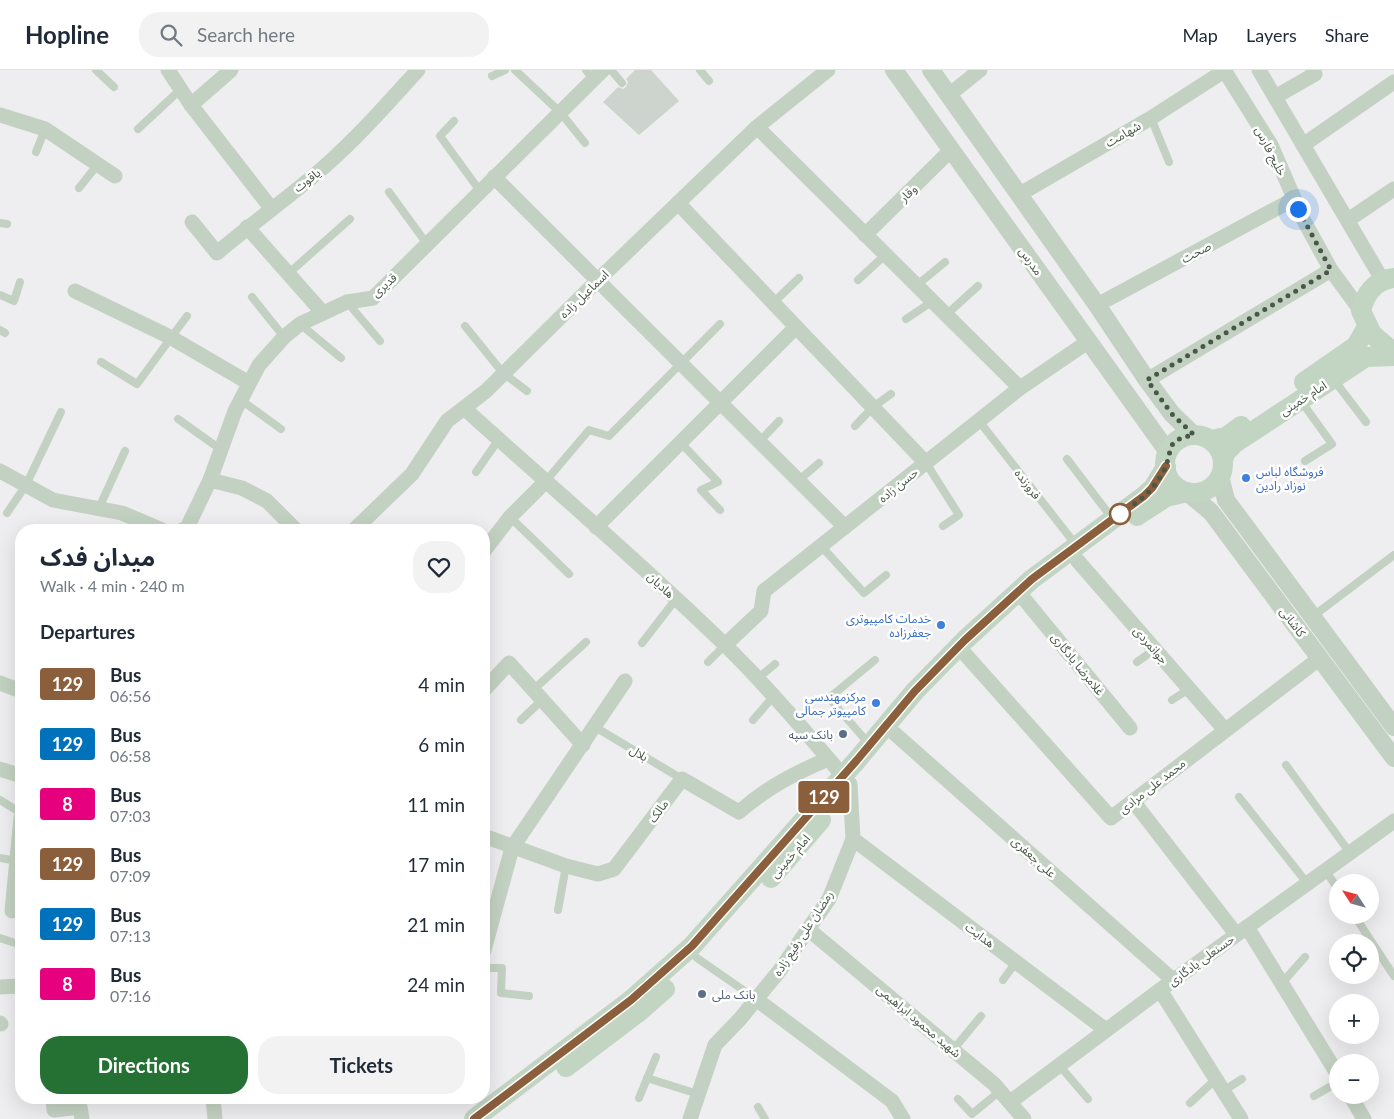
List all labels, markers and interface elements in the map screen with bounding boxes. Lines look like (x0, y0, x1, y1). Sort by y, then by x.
search box (139, 12, 489, 57)
text: Hopline (25, 20, 109, 49)
icon: search (157, 21, 185, 49)
text: Search here (197, 23, 295, 46)
text: Map (1182, 24, 1218, 46)
text: Layers (1246, 24, 1297, 46)
text: Share (1325, 24, 1369, 46)
street label: شهامت (1103, 118, 1143, 150)
street label: خلیج فارس (1250, 124, 1290, 179)
street label: یاقوت (291, 165, 324, 195)
street label: وقار (895, 181, 920, 206)
your location (1286, 197, 1311, 222)
street label: صحت (1179, 238, 1214, 266)
street label: مدرس (1016, 244, 1046, 278)
street label: اسماعیل زاده (556, 267, 612, 321)
street label: قدیری (368, 270, 400, 300)
street label: امام خمینی (1277, 377, 1330, 420)
street label: حسن زاده (875, 464, 921, 506)
place label: فروشگاه لباس نوزاد رادین (1256, 464, 1324, 493)
street label: فروزنده (1012, 466, 1044, 502)
marker: فروشگاه لباس نوزاد رادین (1240, 472, 1252, 484)
unlabelled marker (1109, 503, 1131, 525)
button: heart (413, 541, 465, 593)
text: میدان فدک (40, 542, 155, 571)
street label: هادیان (644, 569, 678, 601)
text: Walk · 4 min · 240 m (40, 576, 185, 595)
street label: کاشانی (1277, 604, 1310, 641)
place label: خدمات کامپیوتری جعفرزاده (846, 611, 931, 640)
marker: خدمات کامپیوتری جعفرزاده (935, 619, 947, 631)
text: Departures (40, 620, 135, 643)
street label: جوانمردی (1131, 623, 1171, 667)
street label: غلامرضا یادگاری (1048, 630, 1108, 698)
text: Bus (110, 663, 141, 686)
text: 129 (52, 673, 83, 695)
text: 4 min (418, 673, 465, 696)
text: 06:56 (110, 686, 151, 705)
place label: مرکزمهندسی کامپیوتر جمالی (796, 689, 867, 719)
marker: مرکزمهندسی کامپیوتر جمالی (870, 697, 882, 709)
text: Bus (110, 723, 141, 746)
place label: بانک سپه (789, 727, 833, 743)
marker: بانک سپه (837, 728, 849, 740)
text: 129 (52, 733, 83, 755)
text: 6 min (418, 733, 465, 756)
street label: بلال (627, 742, 651, 764)
text: 06:58 (110, 746, 151, 765)
street label: محمد علی مرادی (1116, 755, 1188, 817)
line badge: 129 (795, 781, 853, 813)
text: Bus (110, 783, 141, 806)
text: 129 (808, 786, 840, 808)
text: 8 (62, 793, 73, 815)
text: 11 min (407, 793, 465, 816)
street label: مالک (645, 797, 671, 825)
text: 07:03 (110, 806, 151, 825)
street label: امام خمینی (767, 831, 815, 882)
street label: علی جعفری (1009, 833, 1059, 881)
text: Bus (110, 843, 141, 866)
text: 129 (52, 853, 83, 875)
text: 17 min (407, 853, 465, 876)
text: 07:09 (110, 866, 151, 885)
north arrow (1329, 874, 1379, 924)
map controls (1329, 874, 1379, 1104)
street label: رمضان علی رفیع زاده (770, 887, 838, 980)
text: Bus (110, 903, 141, 926)
text: 129 (52, 913, 83, 935)
text: 21 min (407, 913, 465, 936)
street label: هدایت (962, 919, 998, 951)
text: 07:13 (110, 926, 151, 945)
street label: حسنعلی یادگاری (1165, 931, 1237, 989)
button: locate (1329, 934, 1379, 984)
text: Bus (110, 963, 141, 986)
text: 8 (62, 973, 73, 995)
text: 24 min (407, 973, 465, 996)
street label: شهید محمود ابراهیمی (874, 981, 964, 1061)
text: 07:16 (110, 986, 151, 1005)
place label: بانک ملی (712, 987, 755, 1002)
marker: بانک ملی (696, 988, 708, 1000)
button: + (1329, 994, 1379, 1044)
button: Directions (40, 1036, 248, 1094)
button: Tickets (258, 1036, 465, 1094)
button: − (1329, 1054, 1379, 1104)

